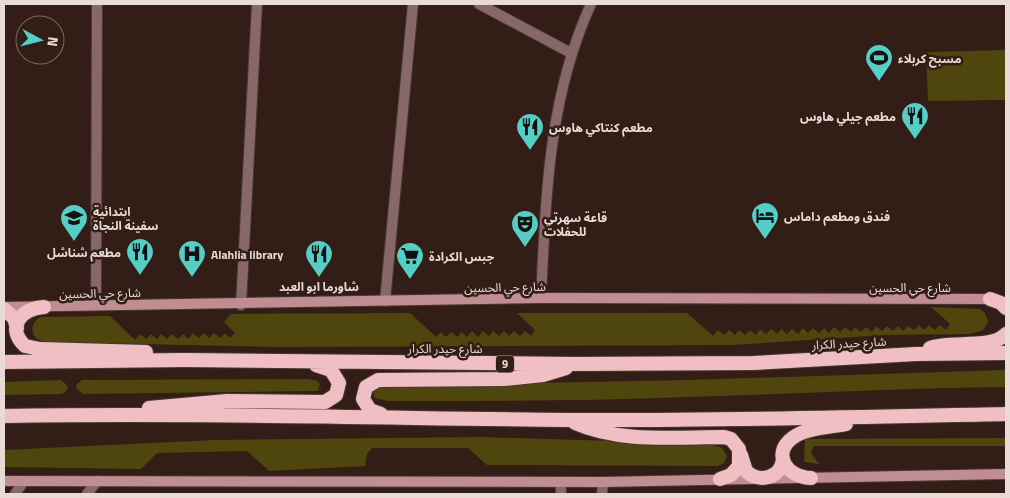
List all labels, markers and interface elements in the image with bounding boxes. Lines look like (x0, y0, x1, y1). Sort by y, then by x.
north arrow (15, 15, 65, 65)
text: N (42, 36, 64, 48)
sports icon: مسبح كربلاء (864, 43, 894, 82)
place label: مسبح كربلاء (898, 49, 961, 68)
restaurant icon: مطعم جيلي هاوس (900, 101, 930, 140)
place label: مطعم جيلي هاوس (800, 107, 896, 126)
restaurant icon: مطعم كنتاكي هاوس (515, 112, 545, 151)
place label: مطعم كنتاكي هاوس (549, 118, 653, 137)
hotel icon: فندق ومطعم داماس (750, 201, 780, 240)
place label: ابتدائية سفينة النجاة (93, 202, 158, 235)
school or university icon: ابتدائية سفينة النجاة (59, 203, 89, 242)
place label: فندق ومطعم داماس (784, 207, 890, 226)
place label: قاعة سهرتي للحفلات (544, 208, 607, 241)
theatre icon: قاعة سهرتي للحفلات (510, 209, 540, 248)
restaurant icon: مطعم شناشل (125, 237, 155, 276)
hospital icon: Alahlia library (177, 239, 207, 278)
restaurant icon: شاورما ابو العبد (304, 239, 334, 278)
supermarket icon: جبس الكرادة (395, 241, 425, 280)
place label: مطعم شناشل (47, 243, 121, 262)
place label: Alahlia library (211, 245, 283, 264)
place label: جبس الكرادة (429, 247, 495, 266)
place label: شاورما ابو العبد (279, 277, 359, 296)
street label: شارع حي الحسين (464, 277, 546, 298)
street label: شارع حي الحسين (869, 278, 951, 297)
street label: شارع حي الحسين (59, 283, 141, 304)
street label: شارع حيدر الكرار (810, 332, 887, 354)
street label: شارع حيدر الكرار (407, 339, 482, 358)
road number: 9 (496, 356, 514, 372)

